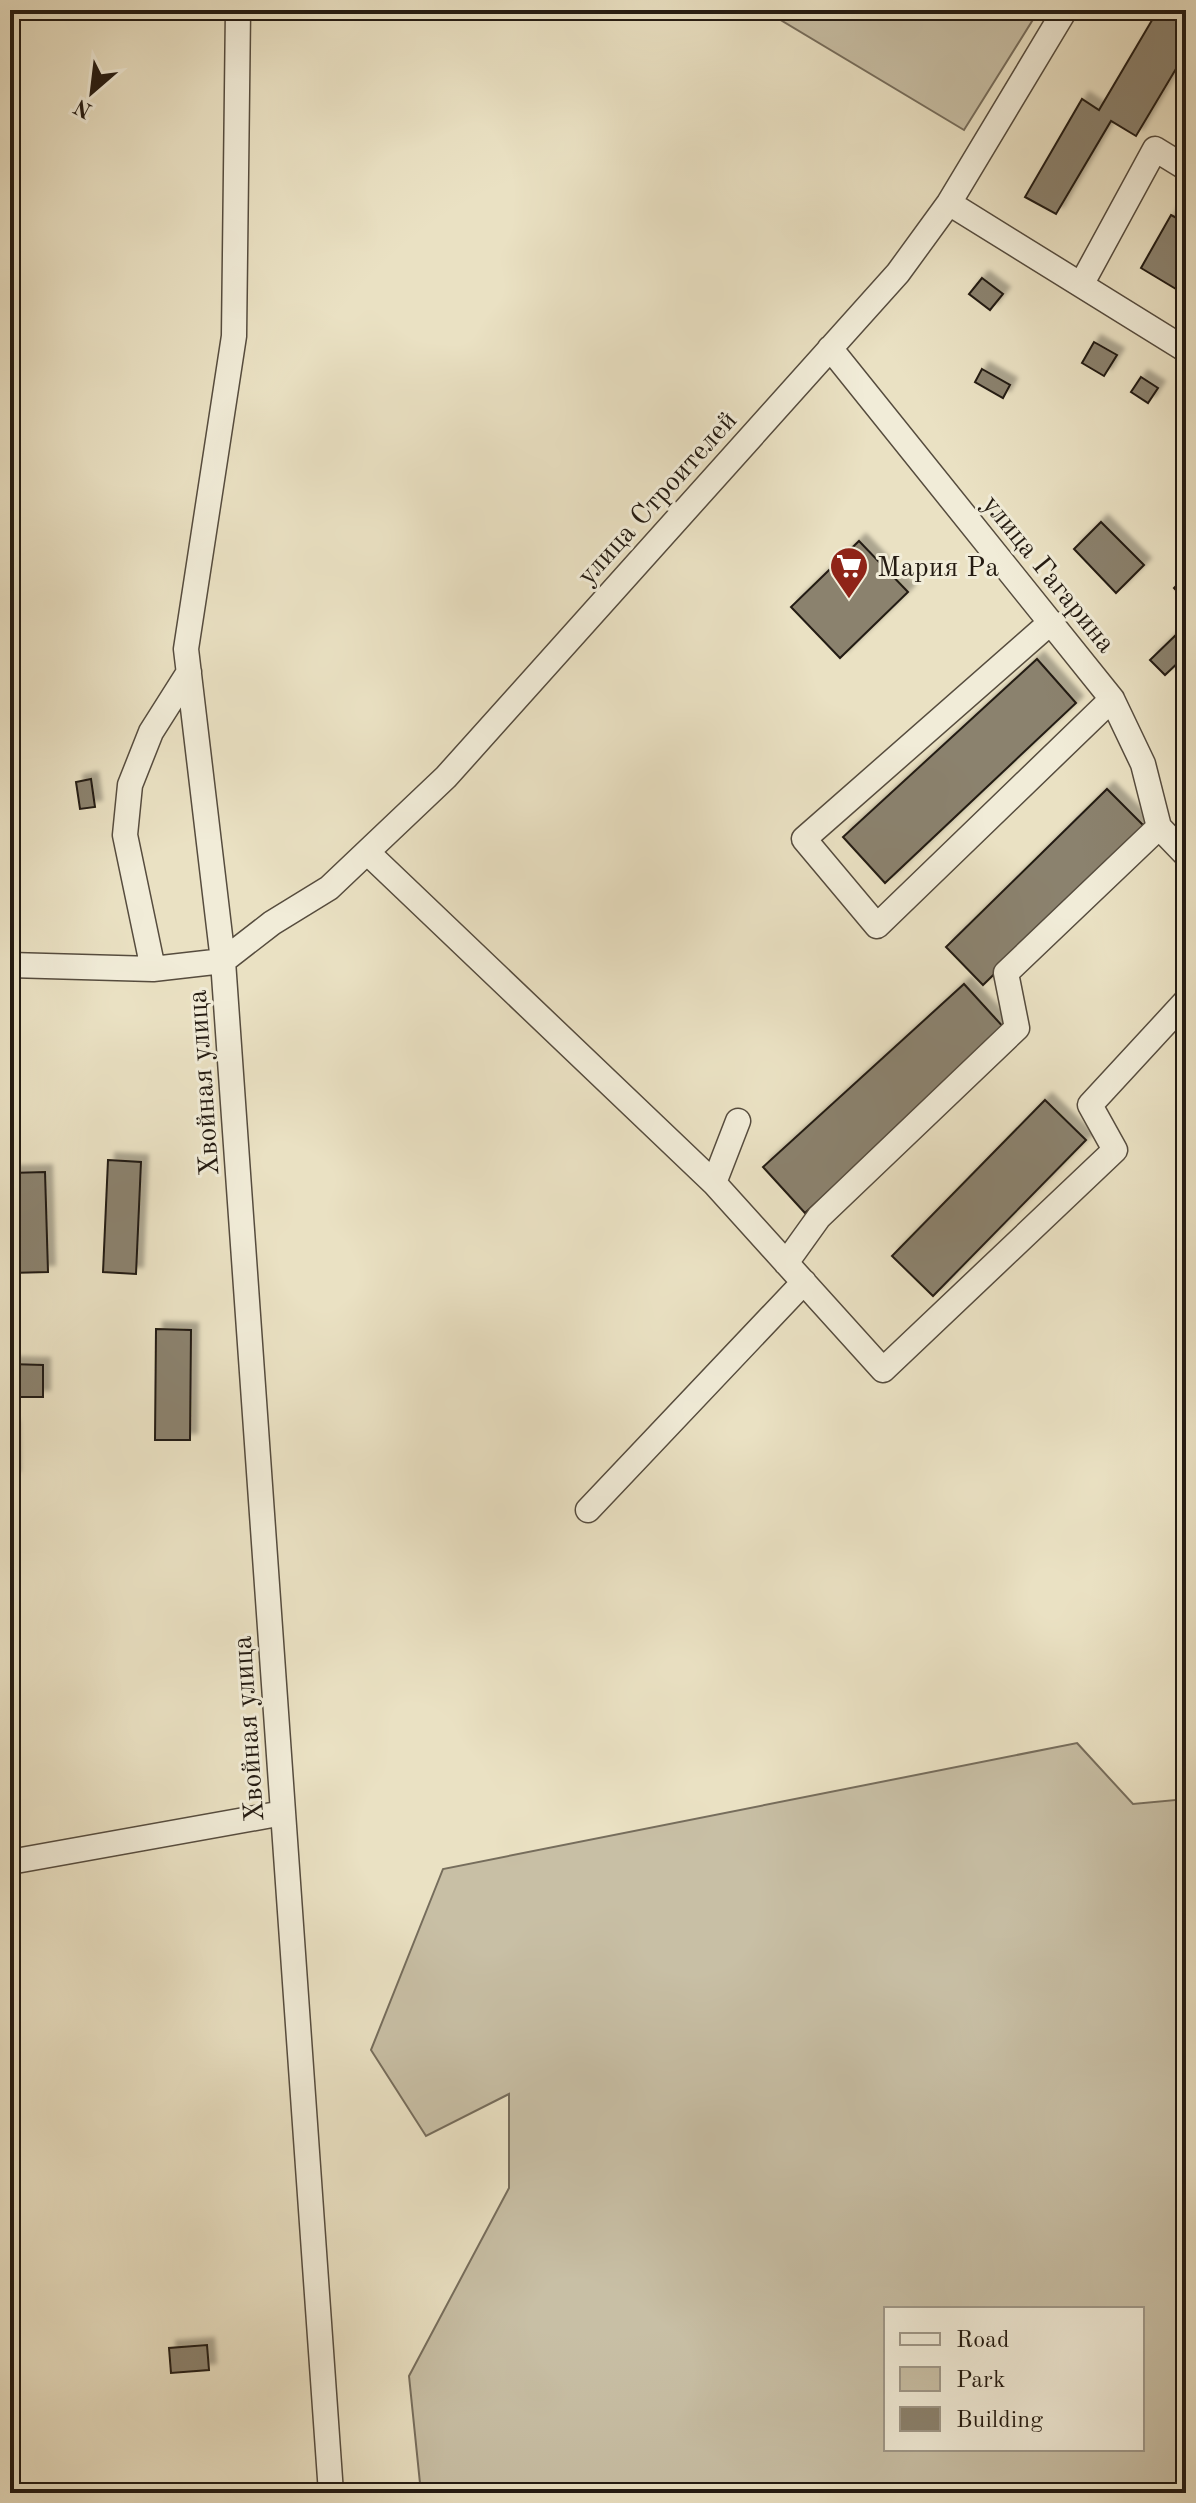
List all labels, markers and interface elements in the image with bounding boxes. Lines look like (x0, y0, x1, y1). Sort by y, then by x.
north arrow (52, 52, 132, 132)
text: N (71, 94, 96, 122)
street label: улица Строителей (573, 407, 743, 591)
street label: улица Гагарина (976, 491, 1120, 659)
supermarket icon: Мария Ра (828, 545, 870, 600)
place label: Мария Ра (877, 555, 999, 583)
street label: Хвойная улица (185, 989, 225, 1177)
street label: Хвойная улица (230, 1635, 270, 1823)
legend (884, 2307, 1144, 2451)
text: Road (956, 2329, 1009, 2353)
text: Park (956, 2369, 1005, 2393)
text: Building (956, 2409, 1043, 2433)

